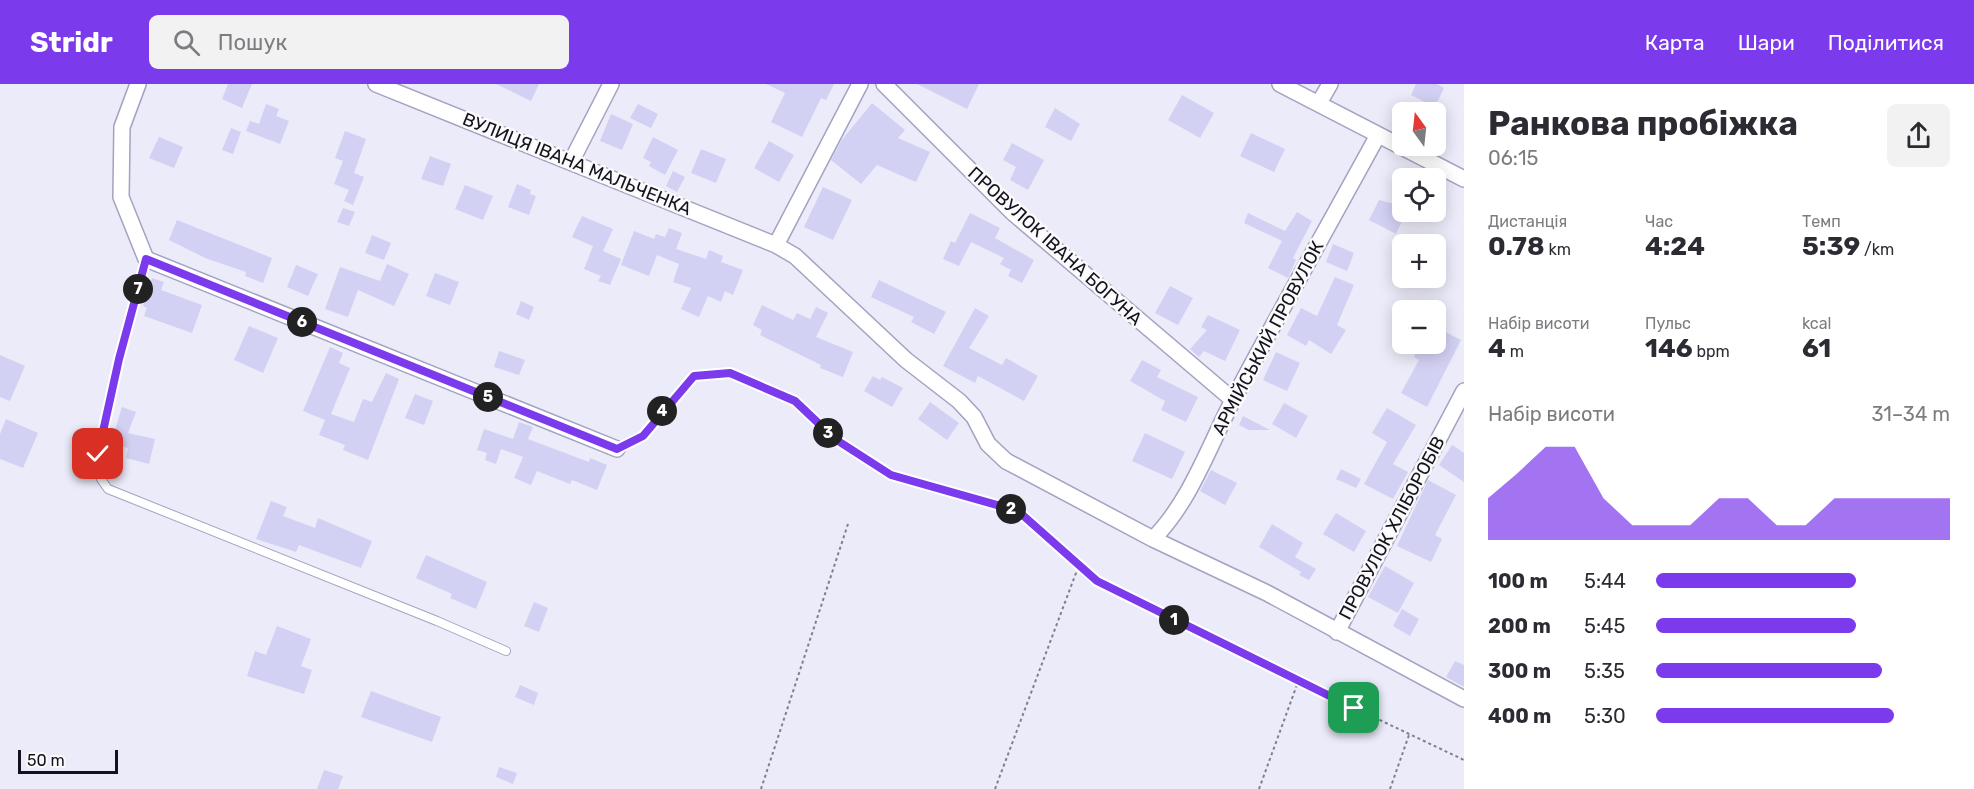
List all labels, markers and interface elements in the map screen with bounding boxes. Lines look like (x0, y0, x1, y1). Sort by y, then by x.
search box (149, 15, 569, 69)
text: Stridr (30, 26, 113, 59)
icon: search (170, 26, 203, 59)
text: Пошук (218, 29, 287, 56)
text: Карта (1645, 30, 1705, 55)
text: Шари (1738, 30, 1795, 55)
text: Поділитися (1828, 30, 1944, 55)
north arrow (1392, 102, 1446, 156)
map controls (1392, 102, 1446, 354)
text: Ранкова пробіжка (1488, 104, 1798, 143)
button: share (1887, 104, 1950, 167)
street label: ВУЛИЦЯ ІВАНА МАЛЬЧЕНКА (459, 108, 695, 220)
text: 06:15 (1488, 146, 1538, 170)
street label: ПРОВУЛОК ІВАНА БОГУНА (964, 162, 1146, 330)
button: locate (1392, 168, 1446, 222)
text: Дистанція (1488, 212, 1567, 231)
text: Час (1645, 212, 1673, 231)
text: Темп (1802, 212, 1841, 231)
text: 0.78 (1488, 231, 1545, 262)
text: 4:24 (1645, 231, 1705, 262)
text: 5:39 (1802, 231, 1860, 262)
button: + (1392, 234, 1446, 288)
street label: АРМІЙСЬКИЙ ПРОВУЛОК (1207, 237, 1329, 439)
text: km (1545, 240, 1571, 259)
text: /km (1860, 240, 1894, 259)
pin: 7 (123, 274, 153, 304)
text: 7 (133, 279, 143, 298)
button: − (1392, 300, 1446, 354)
pin: 6 (287, 307, 317, 337)
text: 6 (297, 312, 307, 331)
text: Набір висоти (1488, 314, 1590, 333)
text: Пульс (1645, 314, 1691, 333)
text: kcal (1802, 314, 1831, 333)
text: 4 (1488, 333, 1506, 364)
text: 146 (1645, 333, 1693, 364)
text: 61 (1802, 333, 1831, 364)
text: m (1506, 342, 1524, 361)
text: bpm (1693, 342, 1730, 361)
pin: 5 (473, 382, 503, 412)
text: 5 (483, 387, 493, 406)
pin: 4 (647, 396, 677, 426)
text: 4 (657, 401, 667, 420)
text: Набір висоти (1488, 402, 1615, 426)
text: 31–34 m (1872, 402, 1950, 426)
pin: 3 (813, 418, 843, 448)
text: 3 (823, 423, 833, 442)
pin (72, 428, 123, 479)
street label: ПРОВУЛОК ХЛІБОРОБІВ (1334, 433, 1450, 623)
icon: check (81, 437, 114, 470)
pin: 2 (996, 494, 1026, 524)
text: 2 (1006, 499, 1016, 518)
text: 100 m (1488, 569, 1548, 593)
text: 5:44 (1584, 569, 1626, 593)
pin: 1 (1159, 605, 1189, 635)
text: 1 (1170, 610, 1178, 629)
text: 200 m (1488, 614, 1551, 638)
text: 5:45 (1584, 614, 1625, 638)
text: 300 m (1488, 659, 1551, 683)
text: 5:35 (1584, 659, 1625, 683)
pin (1328, 682, 1379, 733)
icon: arrive (1337, 691, 1370, 724)
text: 400 m (1488, 704, 1551, 728)
text: 5:30 (1584, 704, 1626, 728)
scale bar (18, 747, 118, 774)
text: 50 m (27, 751, 65, 770)

